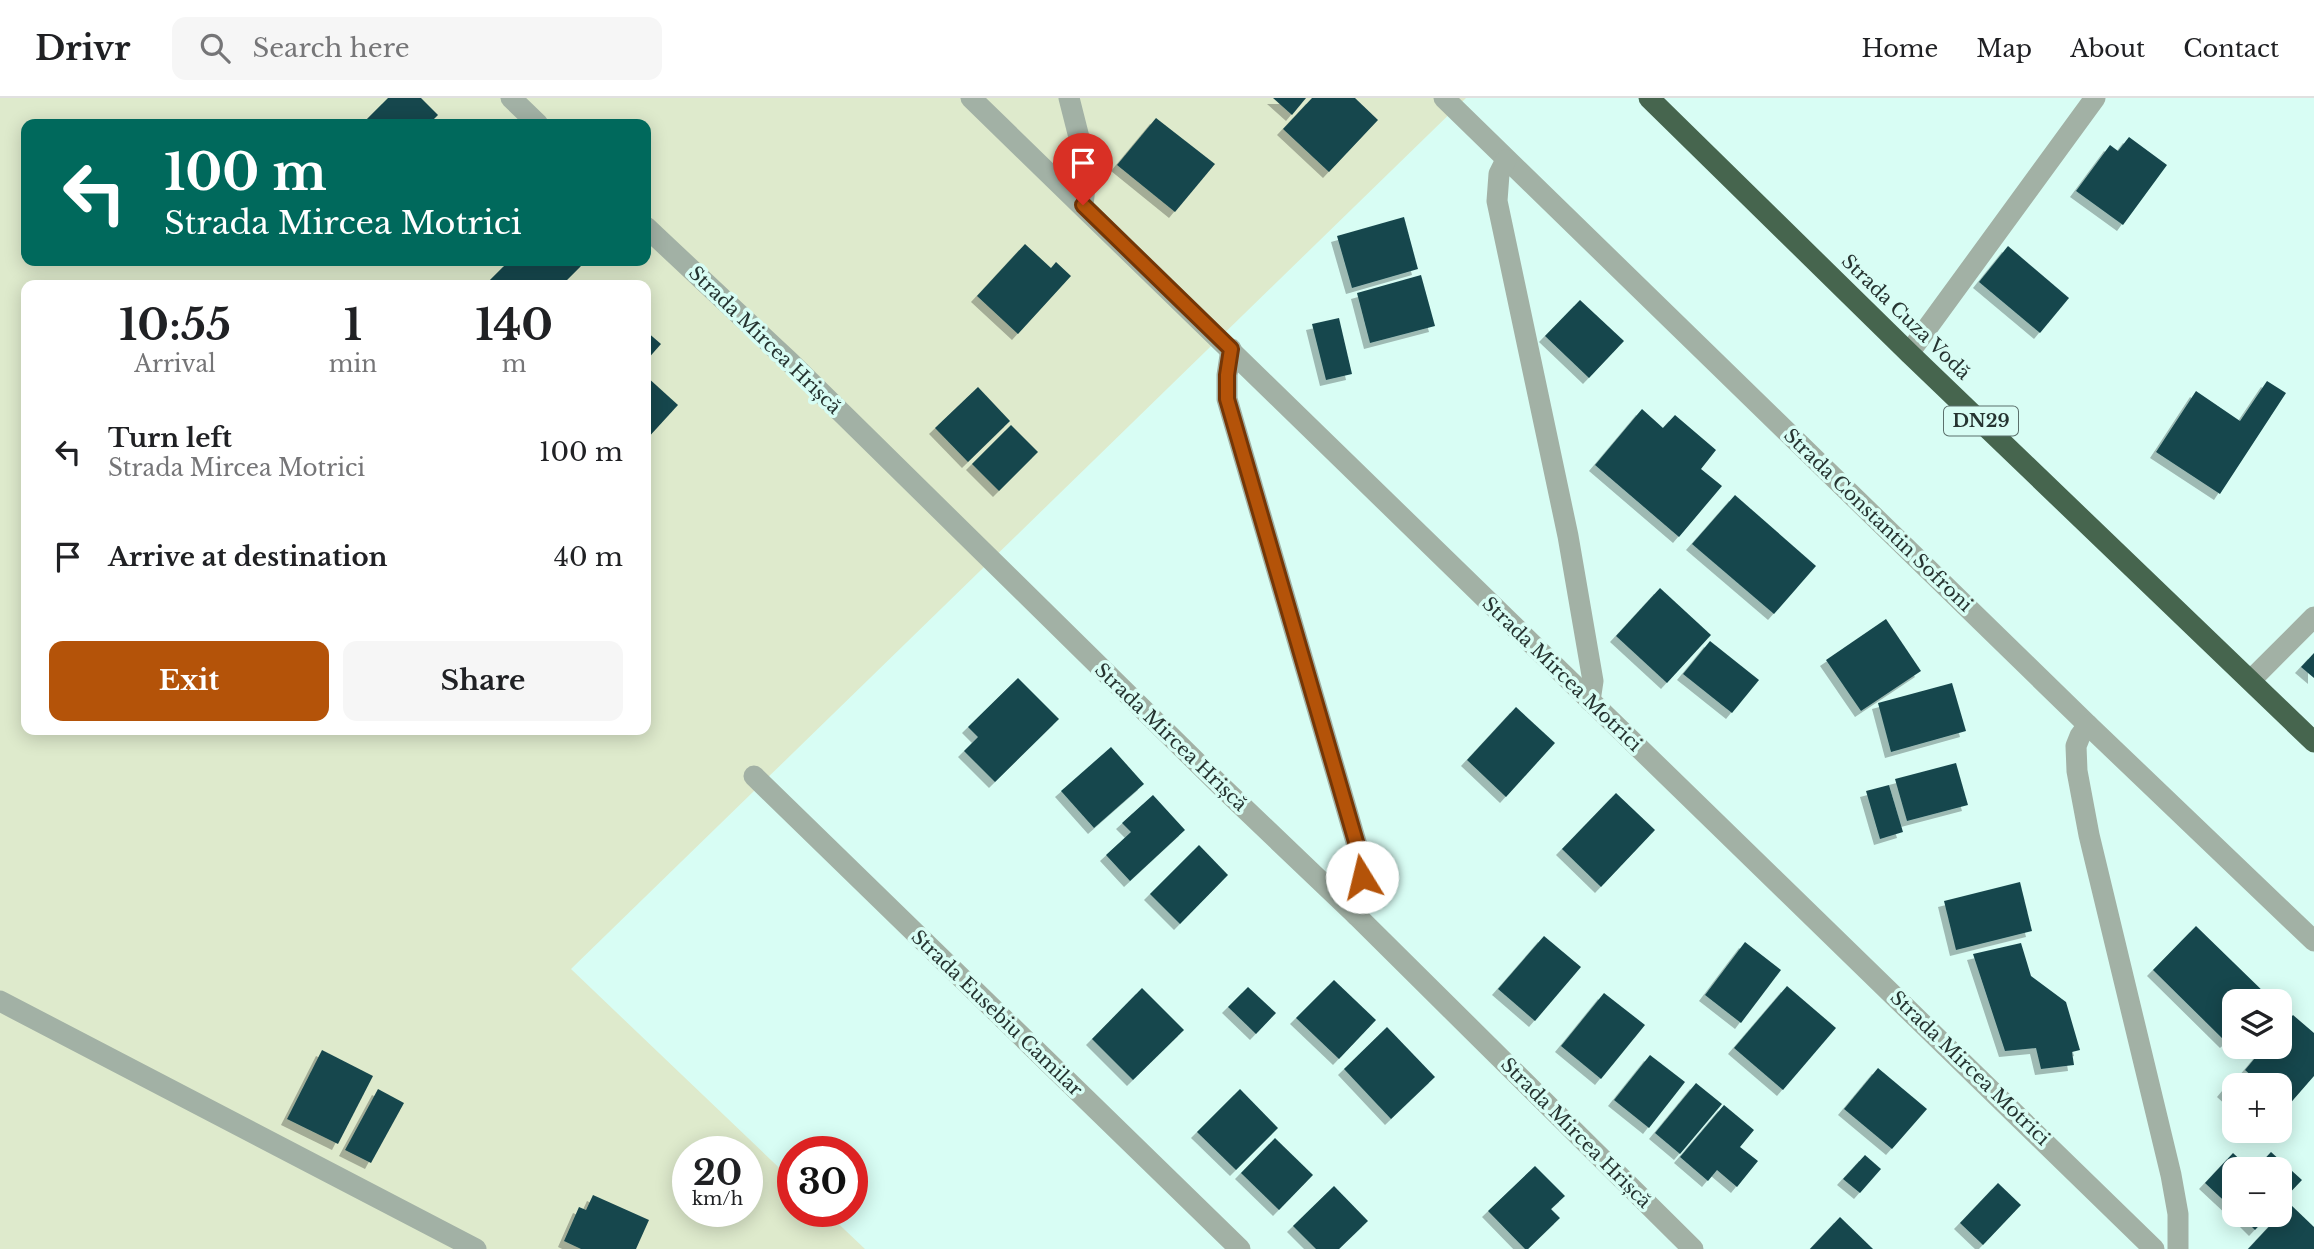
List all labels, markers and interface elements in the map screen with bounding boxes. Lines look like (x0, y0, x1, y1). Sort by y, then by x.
search box (172, 17, 662, 80)
text: Drivr (35, 28, 130, 69)
icon: search (196, 29, 234, 67)
text: Search here (252, 32, 410, 64)
text: Home (1862, 34, 1938, 63)
text: Map (1976, 34, 2032, 63)
text: About (2070, 34, 2145, 63)
text: Contact (2183, 34, 2279, 63)
pin (1053, 133, 1113, 205)
text: 100 m (164, 142, 327, 203)
icon: arrive (1064, 144, 1102, 182)
icon: left (49, 147, 140, 238)
text: Strada Mircea Motrici (164, 203, 522, 243)
street label: Strada Cuza Vodă (1837, 250, 1976, 385)
street label: Strada Mircea Hrișcă (684, 261, 846, 419)
text: 10:55 (119, 299, 231, 351)
text: 1 (344, 299, 362, 351)
text: 140 (475, 299, 553, 351)
text: Arrival (134, 350, 216, 378)
text: min (329, 350, 377, 378)
text: m (502, 350, 526, 378)
road number: DN29 (1944, 407, 2018, 436)
text: Turn left (108, 422, 232, 454)
street label: Strada Constantin Sofroni (1779, 424, 1977, 617)
icon: left (49, 433, 87, 471)
text: 100 m (539, 436, 623, 468)
text: Strada Mircea Motrici (108, 454, 365, 482)
icon: arrive (49, 538, 87, 576)
text: Arrive at destination (108, 541, 388, 573)
text: 40 m (554, 541, 623, 573)
street label: Strada Mircea Motrici (1478, 592, 1647, 756)
button: Exit (49, 641, 329, 721)
button: Share (343, 641, 623, 721)
street label: Strada Mircea Hrișcă (1090, 658, 1252, 816)
position arrow (1325, 840, 1399, 914)
street label: Strada Eusebiu Camilar (907, 925, 1087, 1101)
street label: Strada Mircea Motrici (1886, 986, 2055, 1150)
map controls (2222, 989, 2292, 1227)
button: layers (2222, 989, 2292, 1059)
street label: Strada Mircea Hrișcă (1496, 1053, 1656, 1213)
button: + (2222, 1073, 2292, 1143)
speed limit sign: 30 (777, 1136, 868, 1227)
text: 20 (693, 1151, 742, 1194)
button: − (2222, 1157, 2292, 1227)
text: km/h (692, 1188, 743, 1210)

